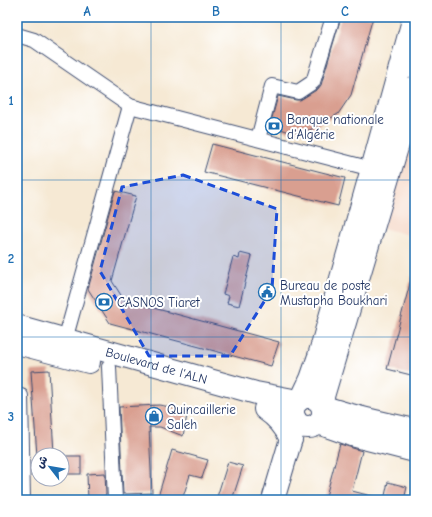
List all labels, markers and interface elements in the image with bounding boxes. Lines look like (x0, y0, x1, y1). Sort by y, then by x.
text: A (83, 4, 91, 19)
text: B (212, 4, 220, 19)
text: C (341, 4, 349, 19)
text: 1 (8, 93, 14, 108)
place label: Banque nationale d'Algérie (287, 112, 384, 142)
bank icon: Banque nationale d'Algérie (264, 116, 284, 136)
text: 2 (8, 251, 14, 266)
place label: Bureau de poste Mustapha Boukhari (280, 278, 388, 308)
public building icon: Bureau de poste Mustapha Boukhari (257, 282, 277, 302)
bank icon: CASNOS Tiaret (94, 292, 114, 312)
place label: CASNOS Tiaret (117, 295, 201, 310)
street label: Boulevard de l'ALN (104, 344, 209, 387)
place label: Quincaillerie Saleh (167, 402, 236, 432)
shop icon: Quincaillerie Saleh (144, 406, 164, 426)
text: 3 (8, 409, 14, 424)
north arrow (30, 447, 70, 487)
text: ش (33, 454, 51, 471)

